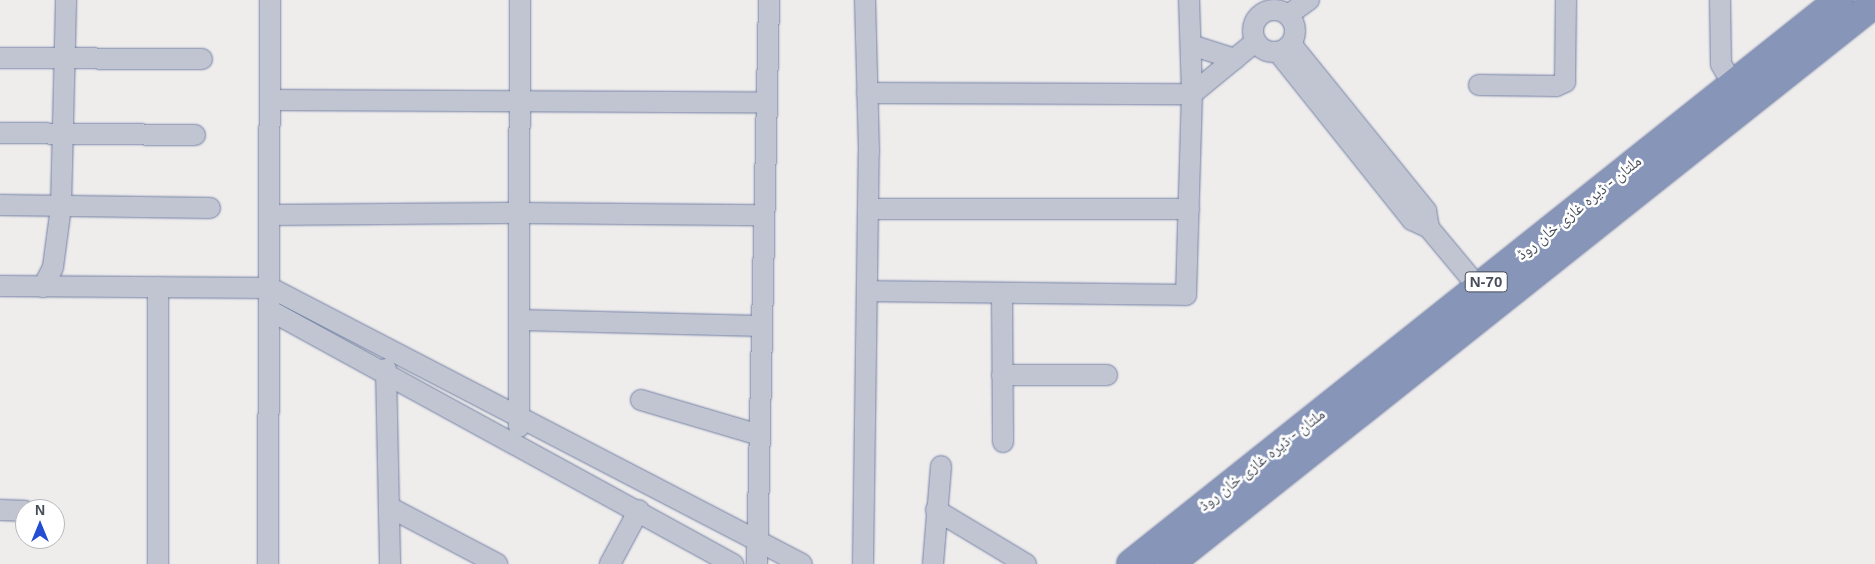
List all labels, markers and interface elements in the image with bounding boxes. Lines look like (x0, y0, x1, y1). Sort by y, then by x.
street label: ملتان - ڈیرہ غازی خان روڈ (1513, 152, 1645, 264)
road number: N-70 (1464, 270, 1508, 294)
street label: ملتان - ڈیرہ غازی خان روڈ (1195, 405, 1329, 515)
north arrow (15, 499, 65, 549)
text: N (35, 502, 45, 518)

